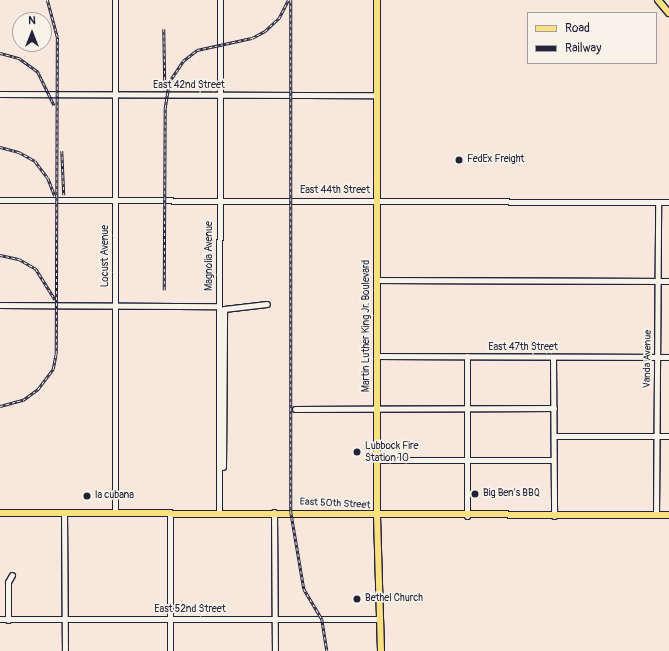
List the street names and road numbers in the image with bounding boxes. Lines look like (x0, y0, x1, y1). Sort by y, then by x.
street label: East 42nd Street (153, 80, 225, 92)
street label: East 44th Street (300, 185, 370, 197)
street label: Magnolia Avenue (204, 221, 216, 291)
street label: Locust Avenue (100, 225, 112, 287)
street label: Martin Luther King Jr. Boulevard (361, 260, 373, 392)
street label: Vanda Avenue (641, 330, 655, 388)
street label: East 47th Street (488, 342, 558, 354)
street label: East 50th Street (299, 496, 371, 512)
street label: East 52nd Street (154, 604, 226, 616)

